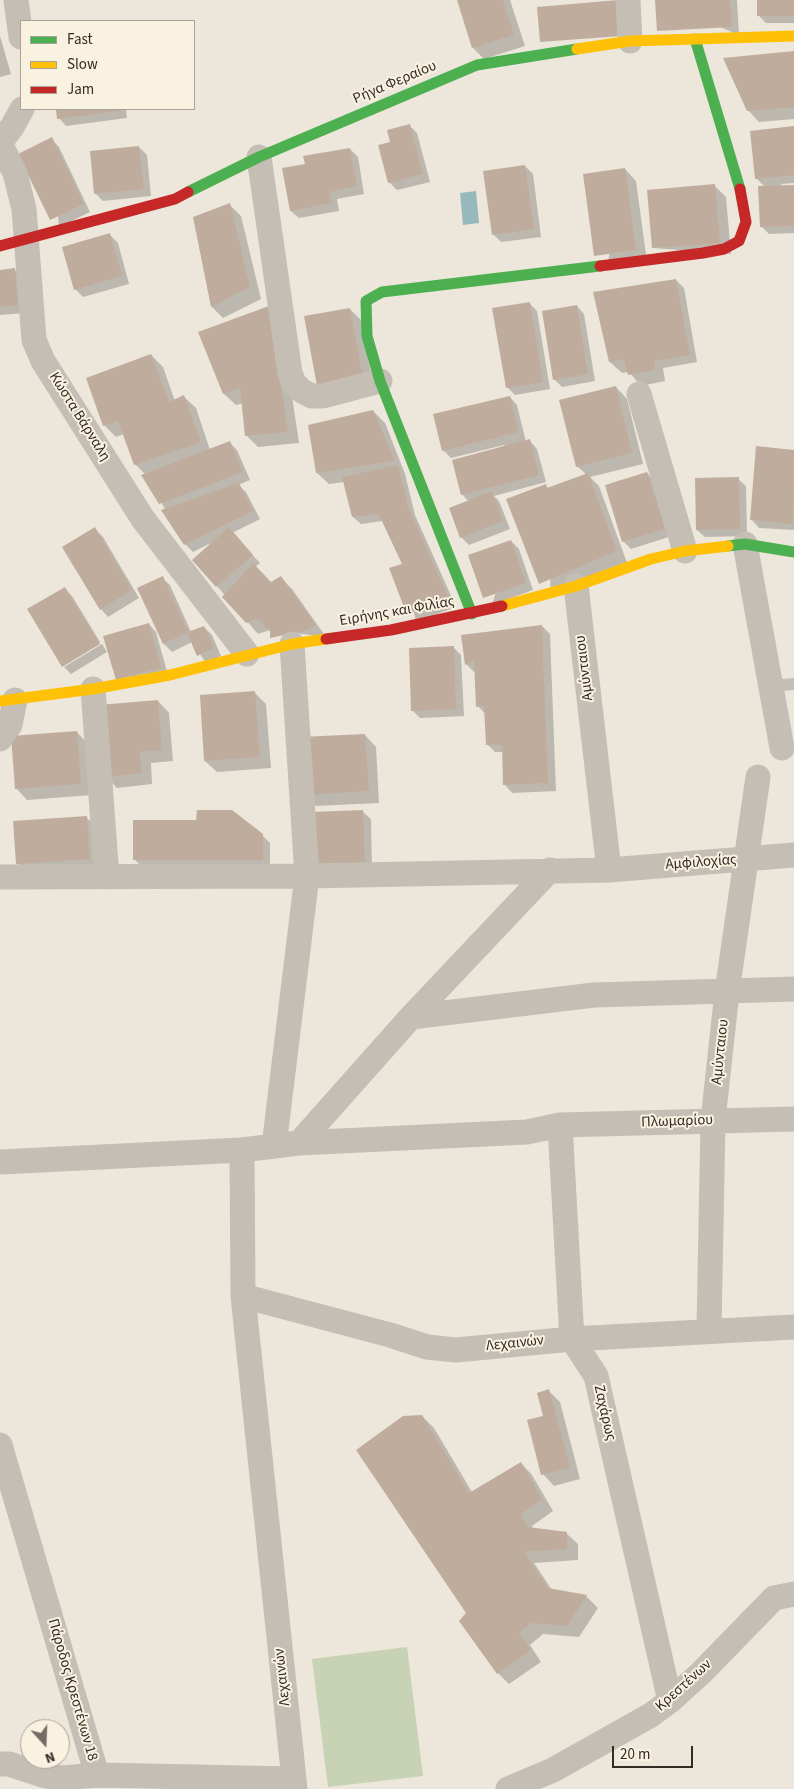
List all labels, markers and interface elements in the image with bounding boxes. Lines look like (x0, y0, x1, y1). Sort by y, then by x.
legend (20, 20, 195, 110)
text: Fast (67, 29, 93, 50)
text: Slow (67, 54, 98, 75)
street label: Ρήγα Φεραίου (351, 57, 439, 109)
text: Jam (67, 79, 94, 100)
street label: Κώστα Βάρναλη (44, 369, 114, 465)
street label: Ειρήνης και Φιλίας (338, 593, 456, 631)
street label: Αμύνταιου (572, 634, 598, 702)
street label: Αμφιλοχίας (665, 852, 737, 874)
street label: Αμύνταιου (709, 1018, 733, 1086)
street label: Πλωμαρίου (641, 1112, 713, 1132)
street label: Λεχαινών (485, 1332, 545, 1356)
street label: Ζαχάρως (589, 1383, 619, 1443)
street label: Πάροδος Κρεστένων 18 (43, 1617, 101, 1763)
street label: Λεχαινών (271, 1647, 295, 1707)
street label: Κρεστένων (652, 1656, 716, 1716)
north arrow (20, 1719, 70, 1769)
scale bar (614, 1736, 695, 1768)
text: 20 m (620, 1744, 650, 1765)
text: N (42, 1746, 58, 1768)

